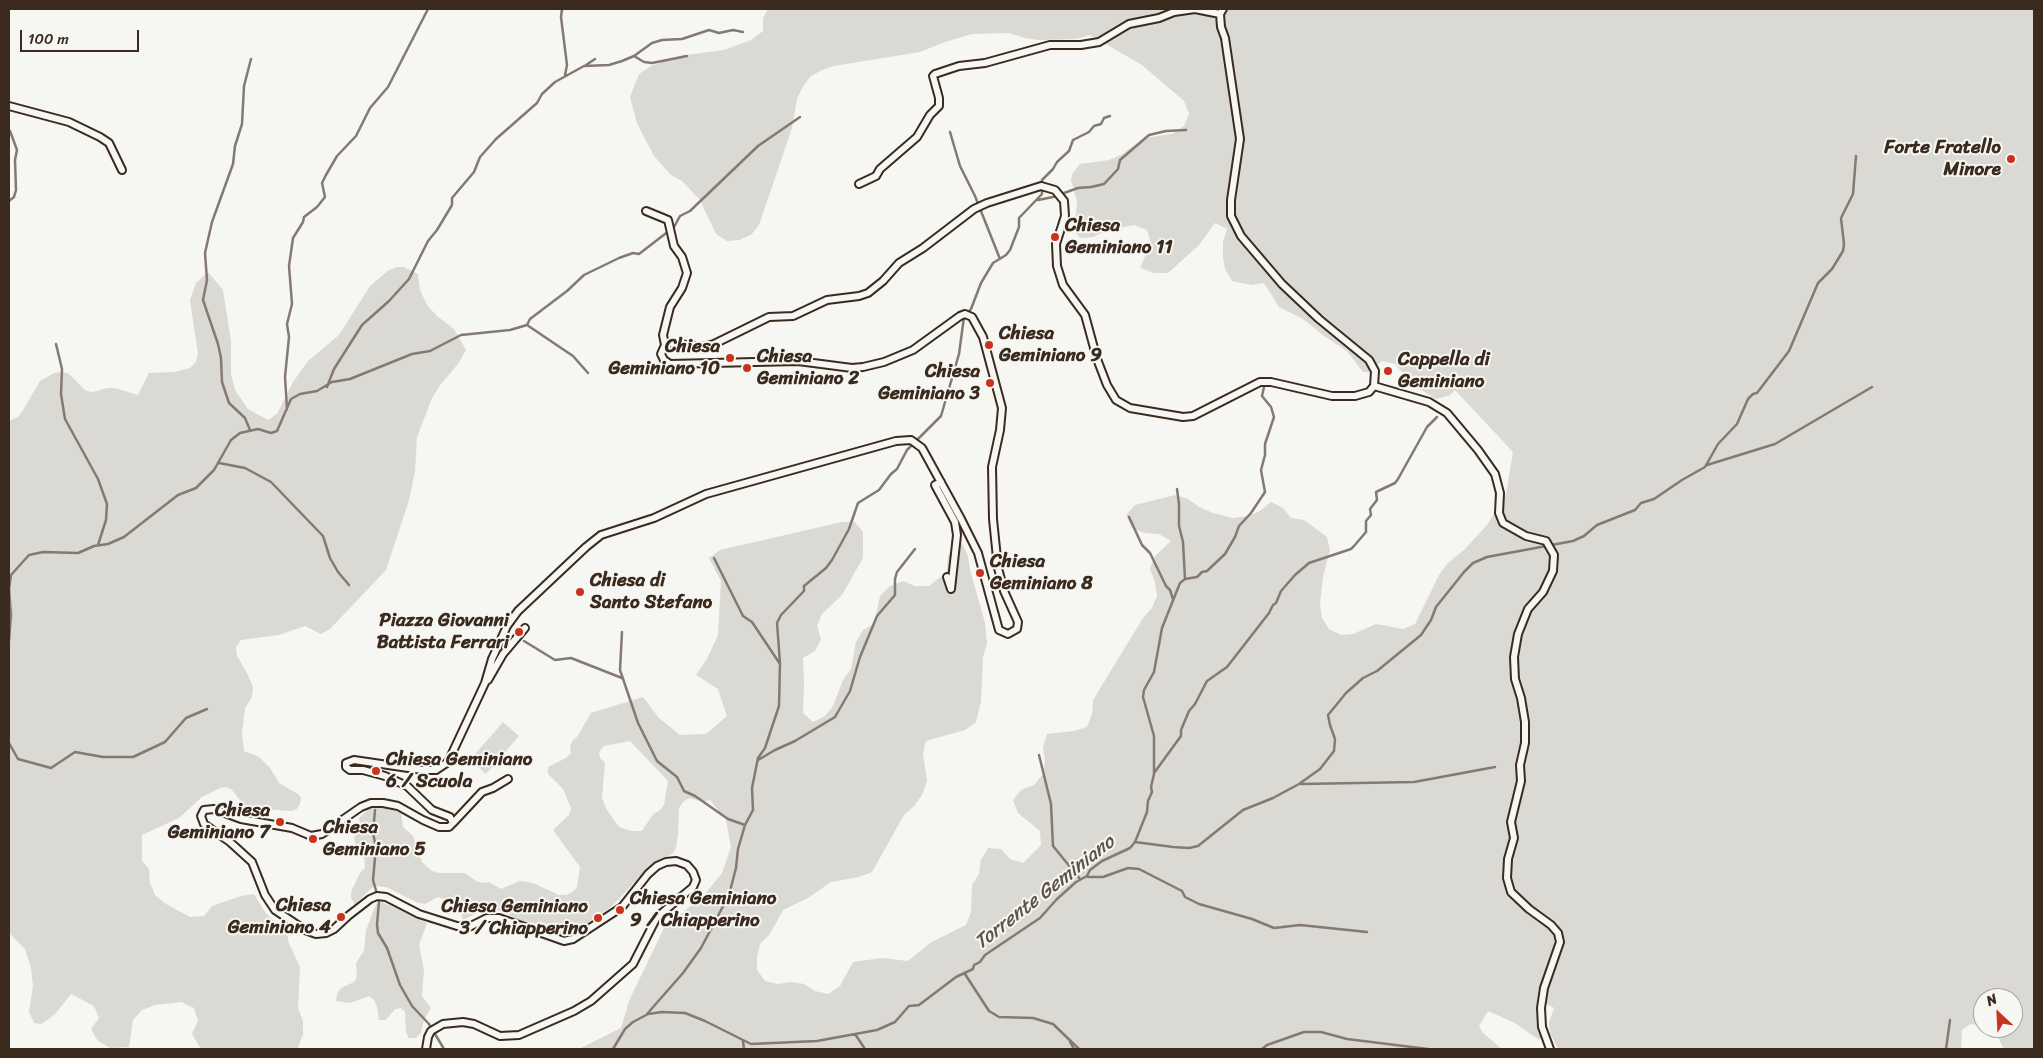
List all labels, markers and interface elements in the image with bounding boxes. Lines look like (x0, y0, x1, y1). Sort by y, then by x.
scale bar (22, 20, 141, 52)
text: 100 m (28, 26, 69, 52)
place label: Forte Fratello Minore (1884, 137, 2001, 181)
marker: Forte Fratello Minore (2005, 153, 2017, 165)
place label: Chiesa Geminiano 11 (1065, 215, 1173, 259)
marker: Chiesa Geminiano 11 (1049, 231, 1061, 243)
place label: Chiesa Geminiano 9 (999, 323, 1102, 367)
place label: Chiesa Geminiano 10 (608, 336, 720, 380)
marker: Chiesa Geminiano 9 (983, 339, 995, 351)
place label: Chiesa Geminiano 2 (757, 346, 859, 390)
place label: Cappella di Geminiano (1398, 349, 1490, 393)
marker: Chiesa Geminiano 10 (724, 352, 736, 364)
place label: Chiesa Geminiano 3 (878, 361, 980, 405)
marker: Chiesa Geminiano 2 (741, 362, 753, 374)
marker: Cappella di Geminiano (1382, 365, 1394, 377)
marker: Chiesa Geminiano 3 (984, 377, 996, 389)
place label: Chiesa Geminiano 8 (990, 551, 1093, 595)
marker: Chiesa Geminiano 8 (974, 567, 986, 579)
place label: Chiesa di Santo Stefano (590, 570, 712, 614)
marker: Chiesa di Santo Stefano (574, 586, 586, 598)
place label: Piazza Giovanni Battista Ferrari (377, 610, 509, 654)
marker: Piazza Giovanni Battista Ferrari (513, 626, 525, 638)
place label: Chiesa Geminiano 6 / Scuola (386, 749, 532, 793)
marker: Chiesa Geminiano 6 / Scuola (370, 765, 382, 777)
place label: Chiesa Geminiano 7 (168, 800, 270, 844)
marker: Chiesa Geminiano 7 (274, 816, 286, 828)
place label: Chiesa Geminiano 5 (323, 817, 426, 861)
water label: Torrente Geminiano (970, 831, 1120, 955)
marker: Chiesa Geminiano 5 (307, 833, 319, 845)
place label: Chiesa Geminiano 9 / Chiapperino (630, 888, 776, 932)
place label: Chiesa Geminiano 4 (228, 895, 331, 939)
place label: Chiesa Geminiano 3 / Chiapperino (442, 896, 588, 940)
marker: Chiesa Geminiano 9 / Chiapperino (614, 904, 626, 916)
marker: Chiesa Geminiano 4 (335, 911, 347, 923)
marker: Chiesa Geminiano 3 / Chiapperino (592, 912, 604, 924)
text: N (1982, 986, 2002, 1013)
north arrow (1973, 988, 2023, 1038)

